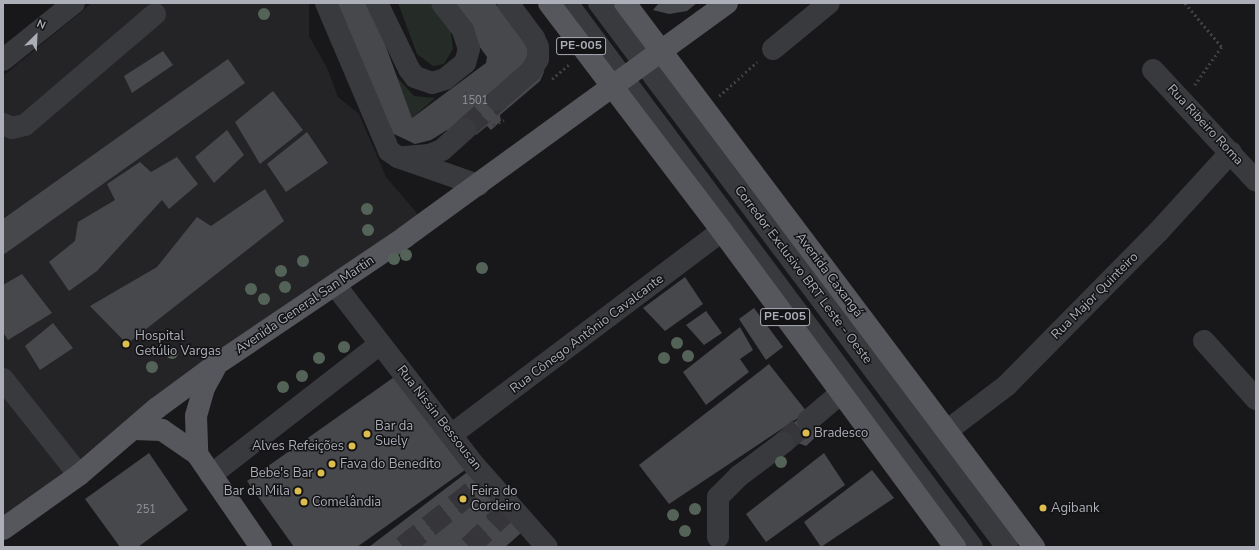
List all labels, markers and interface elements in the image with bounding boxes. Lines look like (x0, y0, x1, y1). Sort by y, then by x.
north arrow (16, 16, 56, 56)
text: N (34, 16, 48, 33)
road number: PE-005 (556, 36, 606, 56)
street label: Rua Ribeiro Roma (1164, 82, 1246, 168)
house number: 1501 (462, 94, 488, 108)
street label: Corredor Exclusivo BRT Leste - Oeste (731, 183, 875, 367)
street label: Avenida Caxangá (792, 230, 866, 320)
street label: Rua Major Quinteiro (1048, 249, 1142, 343)
street label: Avenida General San Martin (233, 253, 377, 357)
street label: Rua Cônego Antônio Cavalcante (507, 271, 667, 397)
road number: PE-005 (760, 307, 810, 327)
place label: Hospital Getúlio Vargas (135, 329, 221, 360)
marker: Hospital Getúlio Vargas (120, 338, 132, 350)
street label: Rua Nissin Bessousan (393, 363, 485, 473)
place label: Bar da Suely (375, 419, 413, 450)
place label: Bradesco (814, 425, 868, 441)
marker: Bradesco (801, 428, 811, 438)
marker: Bar da Suely (362, 429, 372, 439)
place label: Alves Refeições (252, 438, 344, 454)
marker: Alves Refeições (347, 441, 357, 451)
place label: Fava do Benedito (340, 456, 441, 472)
marker: Fava do Benedito (327, 459, 337, 469)
place label: Bebe's Bar (250, 465, 313, 481)
marker: Bebe's Bar (316, 468, 326, 478)
place label: Bar da Mila (224, 483, 290, 499)
place label: Feira do Cordeiro (471, 484, 520, 515)
marker: Bar da Mila (293, 486, 303, 496)
place label: Comelândia (312, 494, 381, 510)
marker: Feira do Cordeiro (458, 494, 468, 504)
marker: Comelândia (299, 497, 309, 507)
place label: Agibank (1051, 500, 1099, 516)
house number: 251 (136, 503, 156, 517)
marker: Agibank (1038, 503, 1048, 513)

